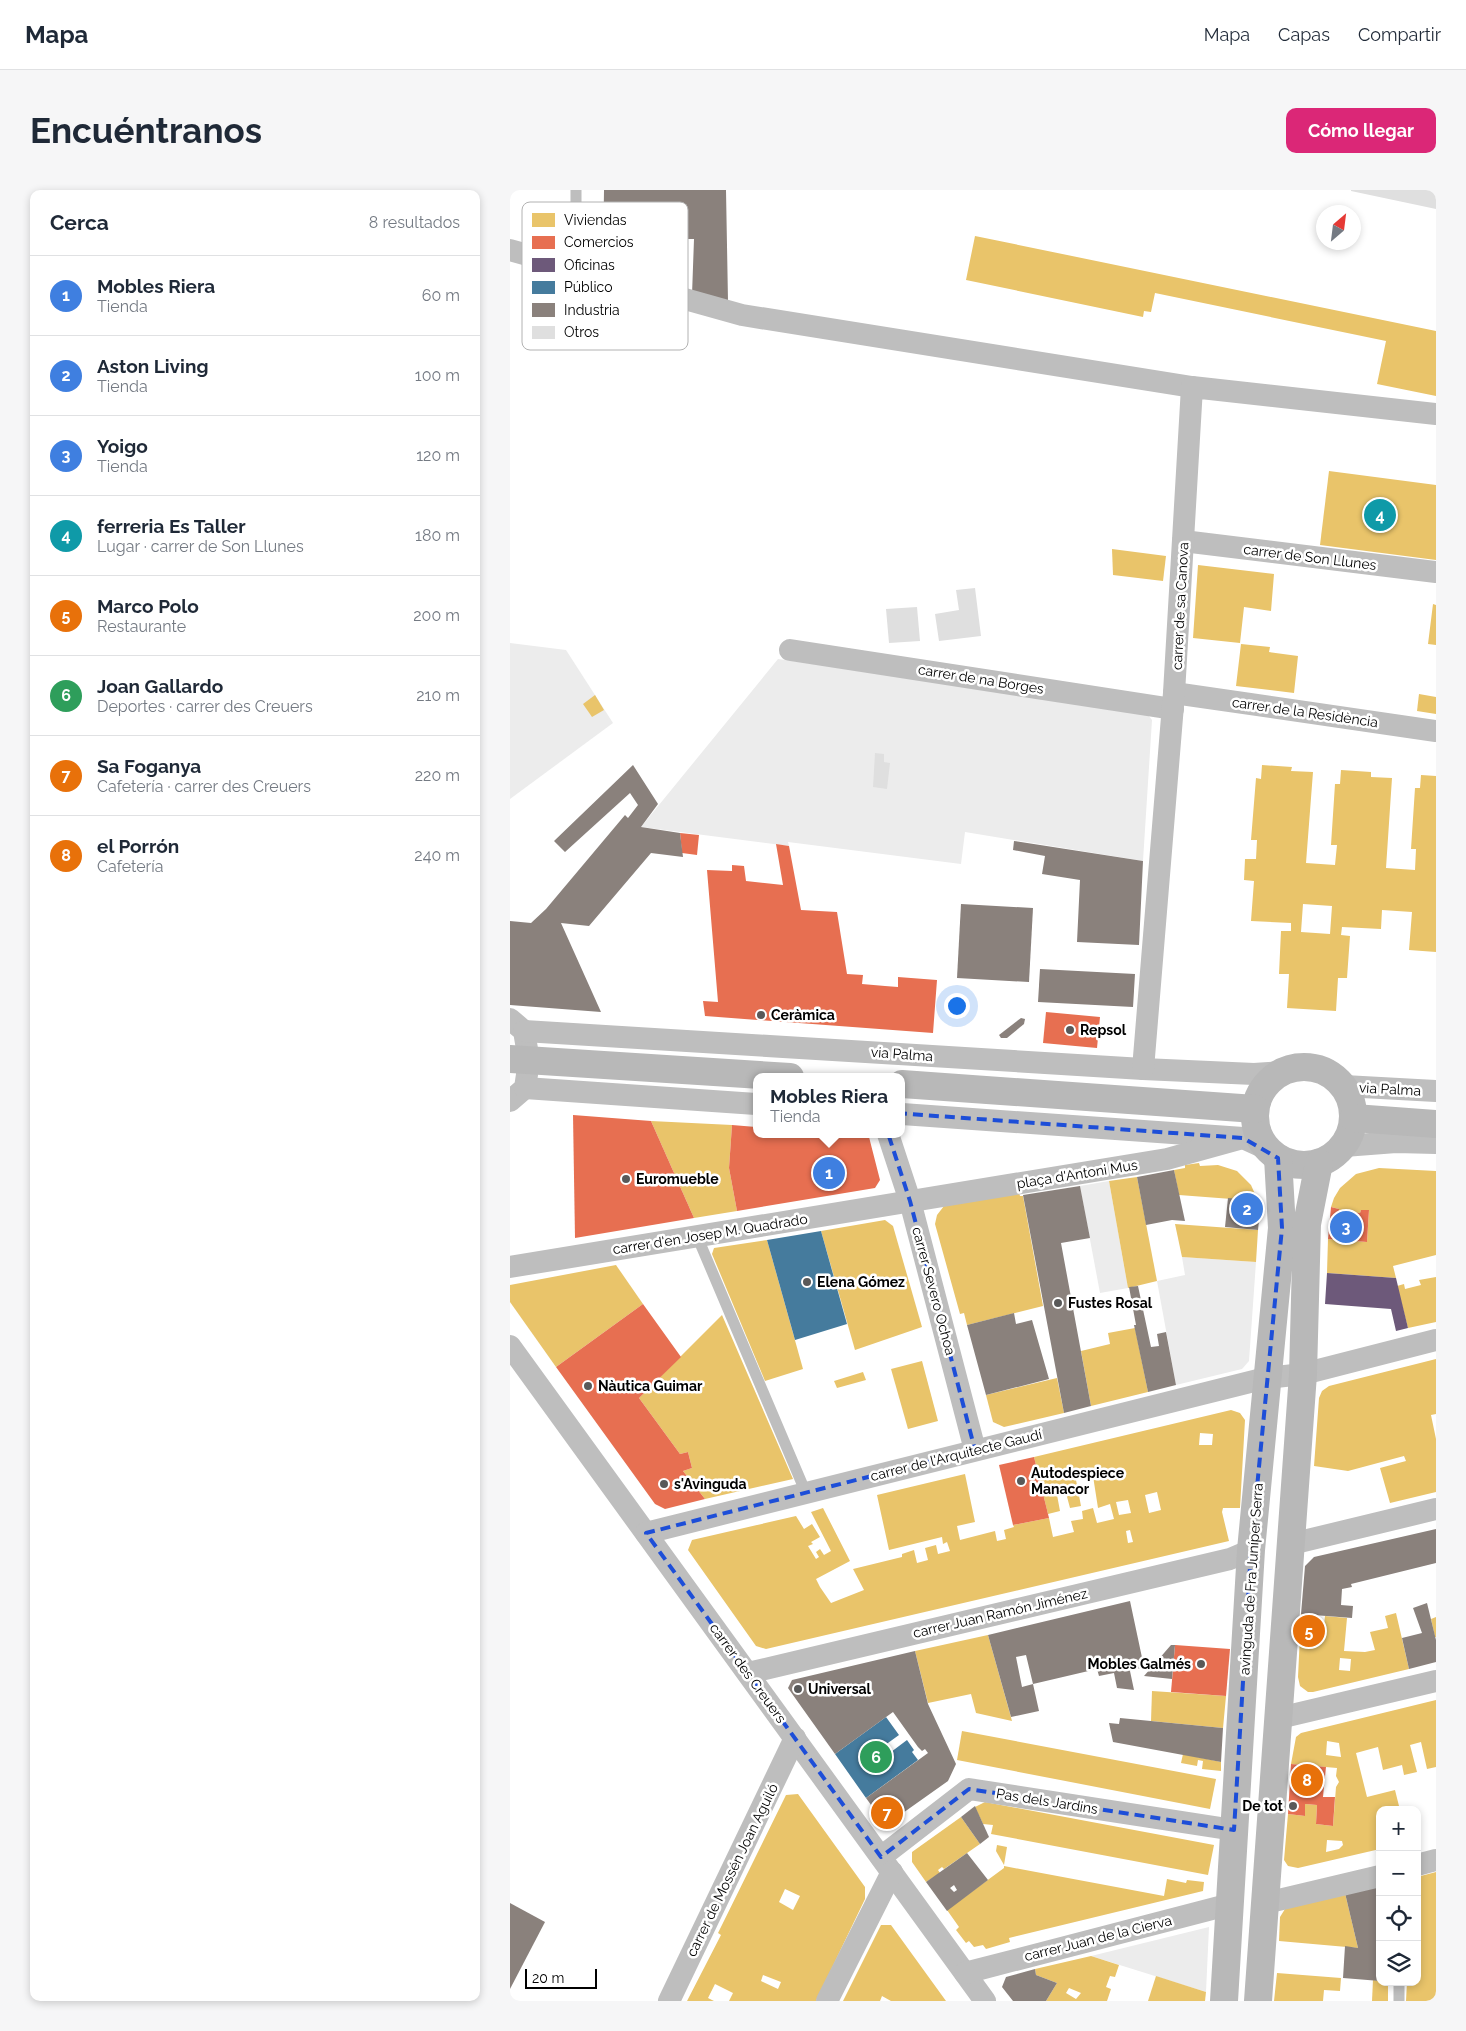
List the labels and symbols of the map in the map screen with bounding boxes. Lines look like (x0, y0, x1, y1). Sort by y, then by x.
legend (522, 202, 688, 350)
north arrow (1316, 205, 1361, 250)
text: Viviendas (564, 212, 627, 228)
text: Comercios (564, 234, 634, 250)
text: Oficinas (564, 257, 615, 273)
text: Público (564, 279, 612, 295)
text: Industria (564, 302, 620, 318)
text: Otros (564, 324, 599, 340)
pin: 4 (1364, 496, 1396, 534)
street label: carrer de Son Llunes (1243, 541, 1378, 573)
street label: carrer de sa Canova (1169, 542, 1191, 670)
street label: carrer de na Borges (917, 661, 1045, 697)
street label: carrer de la Residència (1231, 694, 1379, 730)
your location (944, 993, 970, 1019)
place label: Ceràmica (771, 1007, 835, 1023)
marker: Ceràmica (755, 1009, 767, 1021)
place label: Repsol (1080, 1022, 1127, 1038)
marker: Repsol (1064, 1024, 1076, 1036)
street label: via Palma (870, 1044, 934, 1064)
street label: via Palma (1358, 1079, 1422, 1099)
pin: 1 (813, 1154, 845, 1192)
street label: plaça d'Antoni Mus (1015, 1157, 1139, 1191)
place label: Euromueble (636, 1171, 719, 1187)
marker: Euromueble (620, 1173, 632, 1185)
pin: 2 (1231, 1190, 1263, 1228)
pin: 3 (1330, 1208, 1362, 1246)
street label: carrer d'en Josep M. Quadrado (611, 1211, 809, 1257)
street label: carrer Severo Ochoa (909, 1225, 959, 1357)
place label: Elena Gómez (817, 1274, 905, 1290)
marker: Elena Gómez (801, 1276, 813, 1288)
place label: Fustes Rosal (1068, 1295, 1153, 1311)
marker: Fustes Rosal (1052, 1297, 1064, 1309)
place label: Nàutica Guimar (598, 1378, 703, 1394)
marker: Nàutica Guimar (582, 1380, 594, 1392)
street label: carrer de l'Arquitecte Gaudí (869, 1426, 1044, 1484)
place label: Autodespiece Manacor (1031, 1465, 1125, 1497)
marker: Autodespiece Manacor (1015, 1475, 1027, 1487)
place label: s'Avinguda (674, 1476, 747, 1492)
marker: s'Avinguda (658, 1478, 670, 1490)
street label: avinguda de Fra Juníper Serra (1236, 1483, 1266, 1675)
street label: carrer Juan Ramón Jiménez (911, 1585, 1089, 1641)
pin: 5 (1293, 1612, 1325, 1650)
street label: carrer des Creuers (706, 1620, 790, 1726)
place label: Mobles Galmés (1088, 1656, 1191, 1672)
marker: Mobles Galmés (1195, 1658, 1207, 1670)
place label: Universal (808, 1681, 872, 1697)
marker: Universal (792, 1683, 804, 1695)
pin: 6 (860, 1738, 892, 1776)
pin: 8 (1291, 1761, 1323, 1799)
street label: carrer de Mossén Joan Aguiló (683, 1781, 781, 1959)
street label: Pas dels Jardins (995, 1785, 1099, 1817)
pin: 7 (871, 1794, 903, 1832)
place label: De tot (1242, 1798, 1284, 1814)
marker: De tot (1287, 1800, 1299, 1812)
street label: carrer Juan de la Cierva (1023, 1912, 1173, 1964)
scale bar (525, 1966, 598, 1989)

